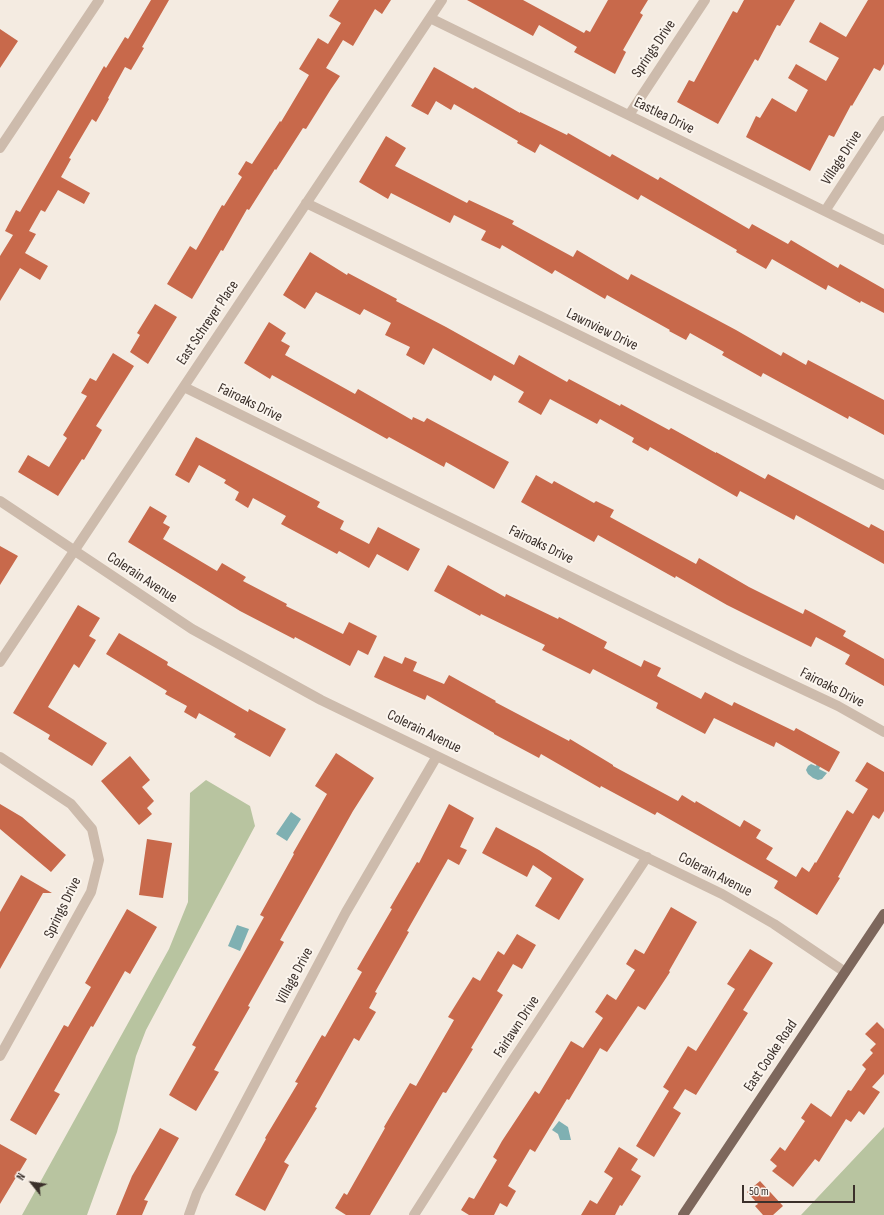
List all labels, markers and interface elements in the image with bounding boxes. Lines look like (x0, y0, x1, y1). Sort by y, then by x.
street label: Springs Drive (628, 17, 680, 81)
street label: Eastlea Drive (631, 94, 697, 138)
street label: Village Drive (818, 127, 866, 189)
street label: East Schreyer Place (173, 277, 243, 369)
street label: Lawnview Drive (563, 305, 641, 355)
street label: Fairoaks Drive (215, 380, 285, 426)
street label: Fairoaks Drive (506, 522, 576, 568)
street label: Colerain Avenue (103, 549, 181, 607)
street label: Fairoaks Drive (797, 664, 867, 712)
street label: Colerain Avenue (384, 706, 464, 758)
street label: Colerain Avenue (675, 849, 755, 901)
street label: Springs Drive (40, 874, 86, 942)
street label: Village Drive (273, 945, 317, 1007)
street label: Fairlawn Drive (490, 993, 544, 1061)
street label: East Cooke Road (740, 1017, 802, 1095)
north arrow (12, 1163, 52, 1203)
text: N (14, 1171, 28, 1183)
scale bar (744, 1177, 857, 1203)
text: 50 m (749, 1184, 769, 1199)

